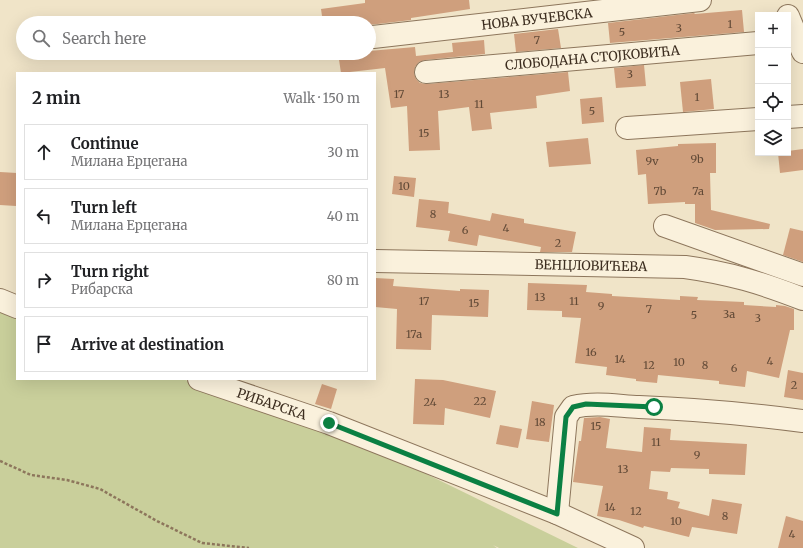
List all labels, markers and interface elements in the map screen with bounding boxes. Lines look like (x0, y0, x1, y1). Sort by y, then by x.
street label: НОВА ВУЧЕВСКА (481, 4, 594, 34)
map controls (755, 12, 791, 156)
button: + (755, 12, 791, 48)
search box (16, 16, 376, 60)
house number: 1 (728, 17, 733, 31)
house number: 3 (676, 21, 682, 35)
house number: 5 (619, 25, 625, 39)
icon: search (30, 27, 52, 49)
text: Search here (62, 29, 146, 48)
house number: 7 (534, 33, 540, 47)
street label: СЛОБОДАНА СТОЈКОВИЋА (504, 42, 681, 74)
button: − (755, 48, 791, 84)
house number: 3 (627, 67, 633, 81)
button: locate (755, 84, 791, 120)
text: 2 min (32, 87, 80, 109)
house number: 17 (394, 87, 404, 101)
house number: 13 (439, 87, 449, 101)
text: Walk · 150 m (283, 90, 360, 107)
house number: 1 (695, 90, 700, 104)
house number: 11 (474, 97, 484, 111)
house number: 5 (589, 104, 595, 118)
button: layers (755, 120, 791, 156)
house number: 15 (418, 126, 430, 140)
text: Continue (71, 134, 139, 153)
icon: ahead (33, 141, 55, 163)
text: 30 m (327, 144, 359, 161)
house number: 9b (690, 152, 704, 166)
text: Милана Ерцегана (71, 153, 187, 170)
house number: 9v (645, 154, 659, 168)
house number: 10 (398, 179, 410, 193)
house number: 7b (654, 184, 667, 198)
house number: 7a (692, 184, 704, 198)
text: Turn left (71, 198, 137, 217)
icon: left (33, 205, 55, 227)
house number: 8 (430, 207, 437, 221)
text: 40 m (327, 208, 359, 225)
text: Милана Ерцегана (71, 217, 187, 234)
house number: 4 (503, 221, 510, 235)
house number: 6 (462, 223, 469, 237)
house number: 2 (555, 236, 561, 250)
street label: ВЕНЦЛОВИЋЕВА (535, 256, 648, 275)
text: Turn right (71, 262, 149, 281)
icon: right (33, 269, 55, 291)
text: 80 m (327, 272, 359, 289)
text: Рибарска (71, 281, 133, 298)
house number: 13 (535, 290, 545, 304)
house number: 17 (419, 294, 429, 308)
house number: 11 (569, 294, 579, 308)
house number: 15 (468, 296, 480, 310)
house number: 9 (598, 299, 605, 313)
house number: 7 (646, 302, 652, 316)
house number: 3a (723, 307, 735, 321)
house number: 5 (691, 308, 697, 322)
house number: 3 (755, 311, 761, 325)
house number: 17a (406, 327, 422, 341)
icon: arrive (33, 333, 55, 355)
text: Arrive at destination (71, 335, 224, 354)
house number: 16 (585, 345, 597, 359)
house number: 14 (614, 352, 626, 366)
house number: 4 (767, 354, 774, 368)
house number: 10 (673, 355, 685, 369)
house number: 12 (643, 358, 655, 372)
house number: 8 (702, 358, 709, 372)
house number: 6 (731, 361, 738, 375)
house number: 2 (791, 378, 797, 392)
street label: РИБАРСКА (235, 385, 310, 424)
house number: 22 (474, 394, 486, 408)
house number: 24 (424, 395, 437, 409)
route start (645, 398, 663, 416)
route end (320, 414, 338, 432)
house number: 18 (534, 415, 546, 429)
house number: 15 (590, 419, 602, 433)
house number: 11 (651, 435, 661, 449)
house number: 9 (694, 448, 701, 462)
house number: 13 (618, 462, 628, 476)
house number: 14 (604, 500, 616, 514)
house number: 12 (630, 504, 642, 518)
house number: 8 (722, 509, 729, 523)
house number: 10 (670, 514, 682, 528)
house number: 4 (789, 527, 796, 541)

